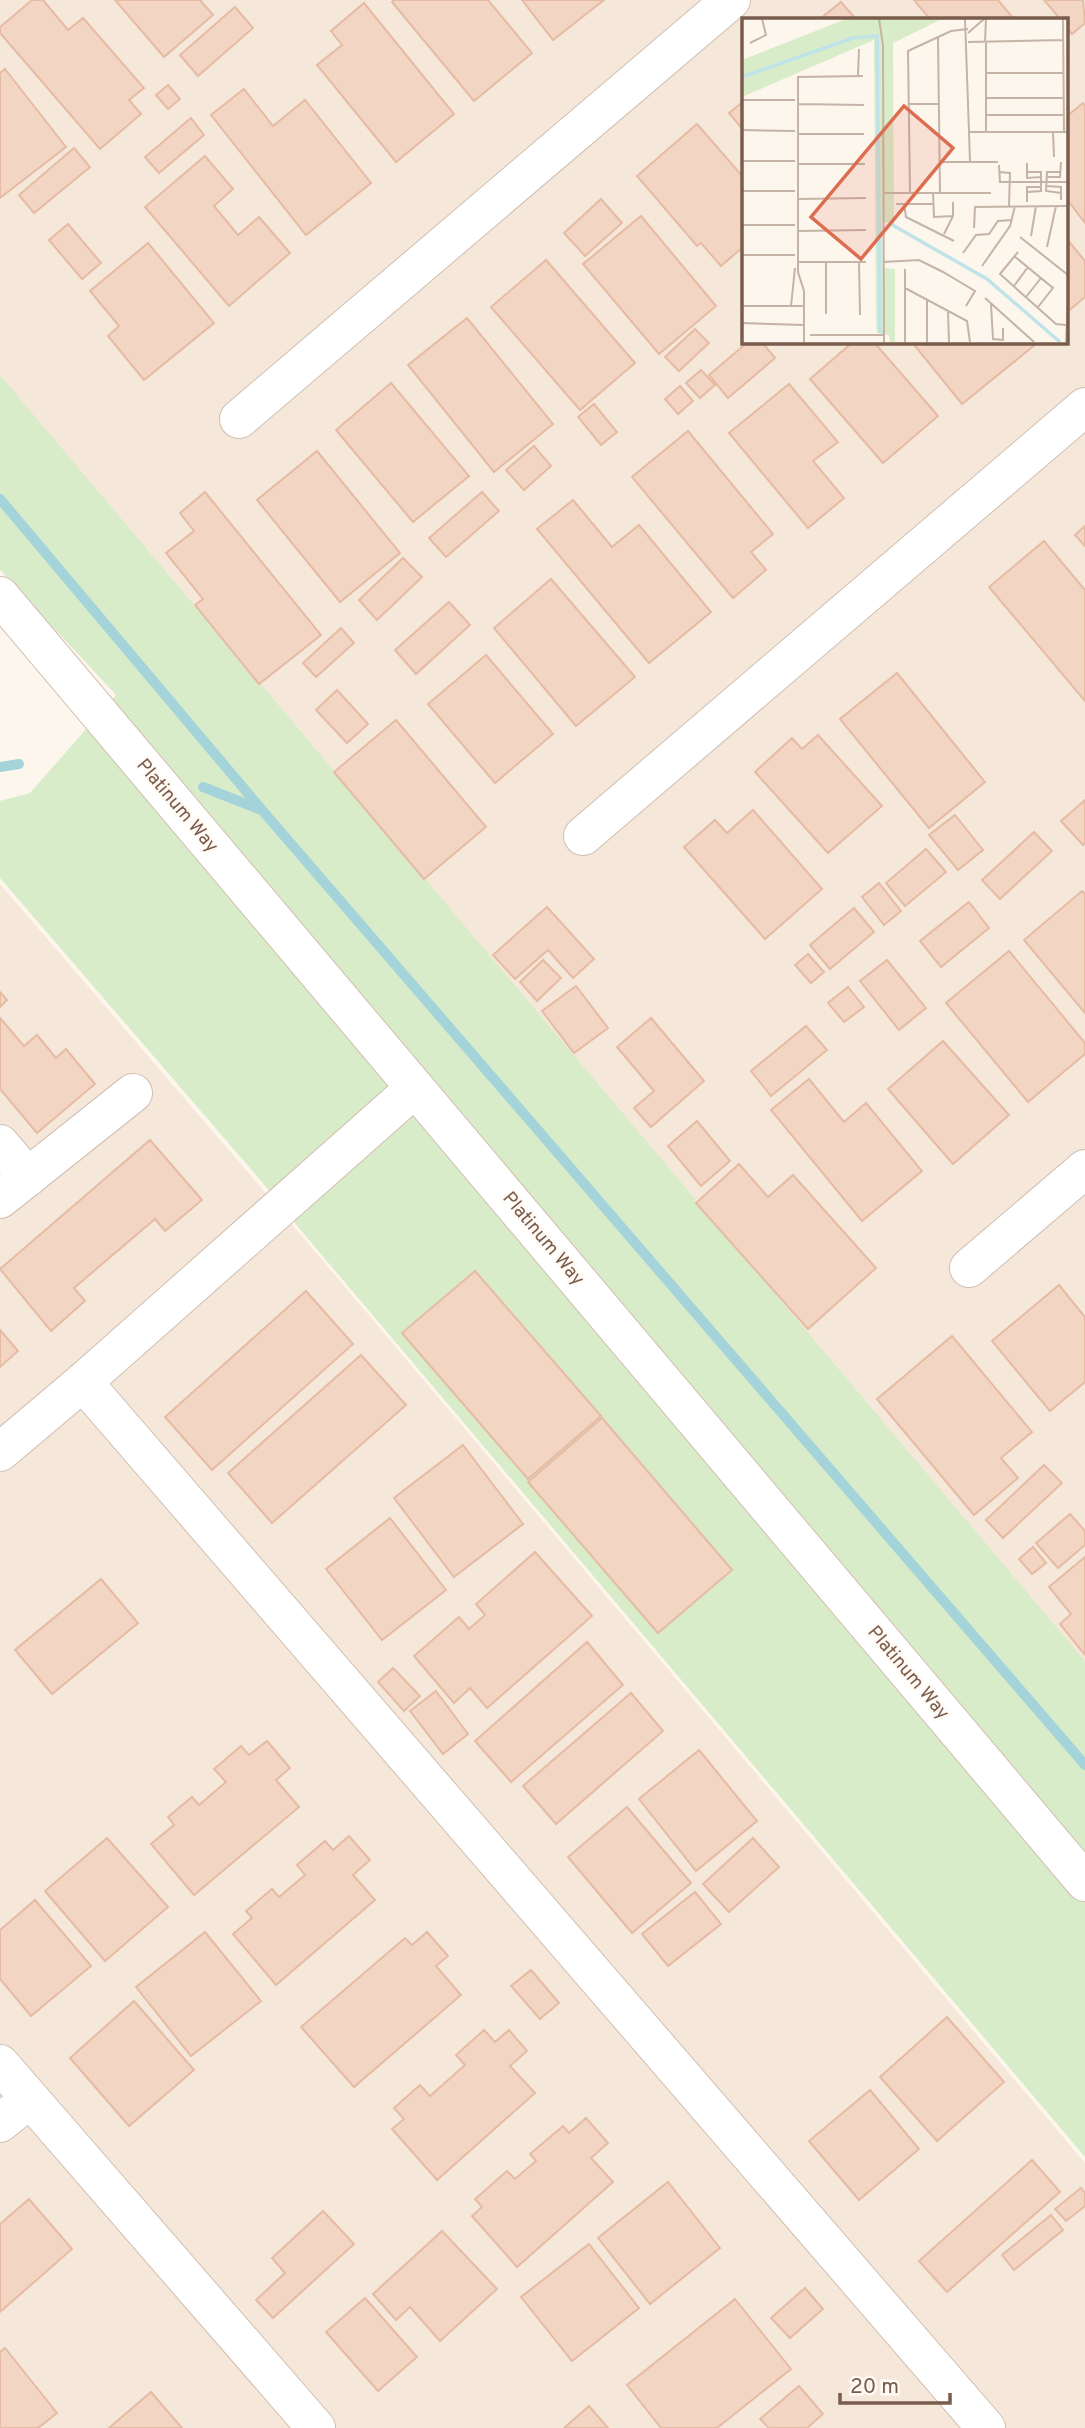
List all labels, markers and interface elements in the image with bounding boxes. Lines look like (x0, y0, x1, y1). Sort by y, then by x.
inset map (742, 18, 1068, 343)
street label: Platinum Way (131, 754, 223, 858)
street label: Platinum Way (497, 1187, 589, 1291)
street label: Platinum Way (862, 1621, 954, 1725)
scale bar (840, 2362, 950, 2406)
text: 20 m (850, 2374, 899, 2401)

